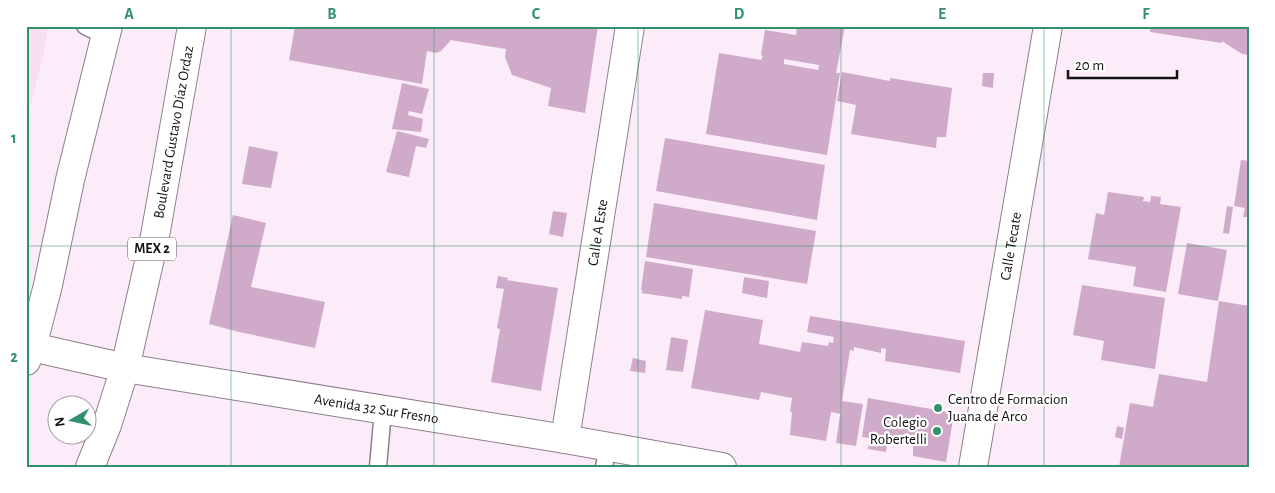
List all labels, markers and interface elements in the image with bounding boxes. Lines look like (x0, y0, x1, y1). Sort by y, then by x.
text: A (124, 6, 134, 22)
text: B (327, 6, 337, 22)
text: C (532, 6, 541, 22)
text: D (734, 6, 745, 22)
text: E (938, 6, 946, 22)
text: F (1142, 6, 1150, 22)
street label: Boulevard Gustavo Díaz Ordaz (151, 44, 196, 220)
scale bar (1068, 48, 1176, 80)
text: 20 m (1075, 58, 1104, 73)
text: 1 (11, 130, 17, 146)
street label: Calle A Este (585, 198, 610, 267)
street label: Calle Tecate (997, 211, 1024, 281)
road number: MEX 2 (128, 238, 176, 260)
text: 2 (10, 349, 18, 365)
street label: Avenida 32 Sur Fresno (313, 391, 440, 426)
place label: Centro de Formacion Juana de Arco (948, 392, 1068, 424)
north arrow (48, 396, 98, 446)
marker: Centro de Formacion Juana de Arco (932, 402, 944, 414)
place label: Colegio Robertelli (870, 415, 927, 447)
text: N (52, 416, 68, 428)
marker: Colegio Robertelli (931, 425, 943, 437)

